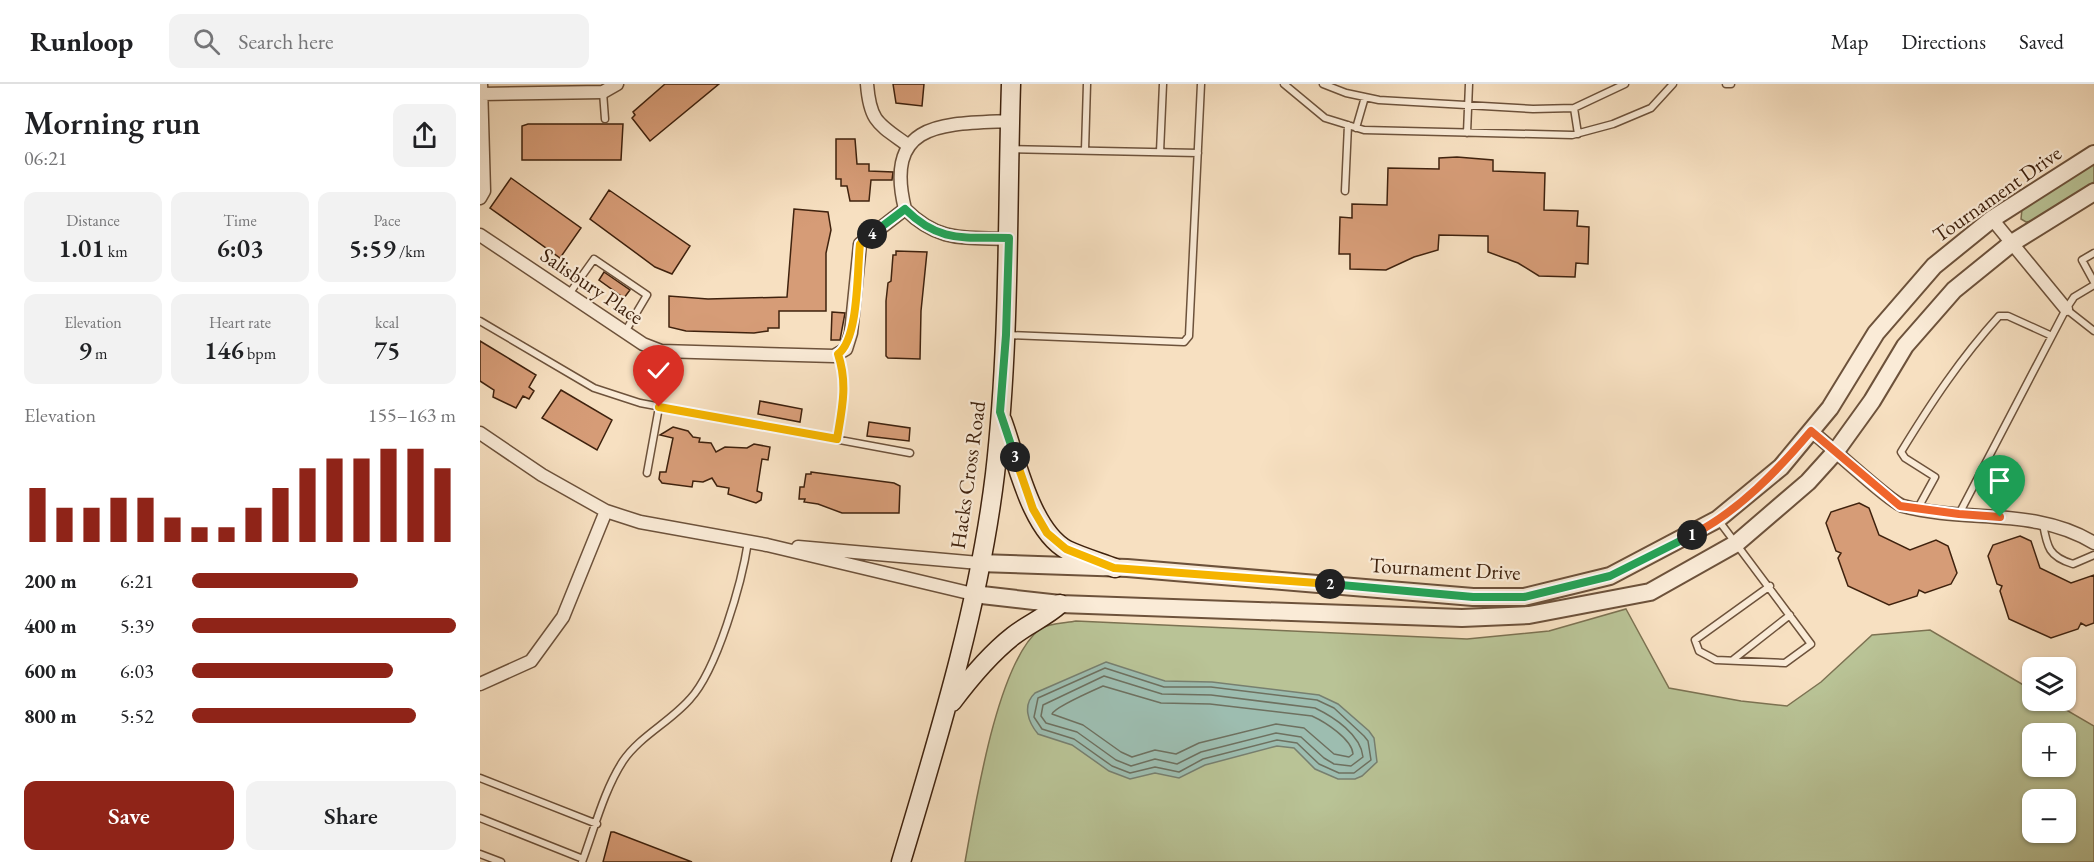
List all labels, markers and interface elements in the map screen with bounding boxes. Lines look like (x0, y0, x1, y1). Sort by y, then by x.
search box (169, 14, 589, 68)
text: Runloop (30, 23, 133, 59)
icon: search (190, 25, 223, 58)
text: Search here (238, 27, 334, 56)
text: Map (1831, 28, 1868, 55)
text: Directions (1901, 28, 1986, 55)
text: Saved (2019, 28, 2064, 55)
text: Morning run (24, 101, 201, 144)
button: share (393, 104, 456, 167)
street label: Tournament Drive (1927, 139, 2066, 248)
text: 06:21 (24, 145, 67, 171)
text: Distance (66, 210, 120, 231)
text: Time (223, 210, 257, 231)
text: Pace (374, 210, 400, 231)
pin: 4 (857, 219, 887, 249)
text: 4 (868, 223, 876, 244)
text: 1.01 (58, 231, 105, 265)
text: 6:03 (216, 231, 264, 265)
text: 5:59 (349, 231, 396, 265)
text: km (105, 241, 128, 262)
text: /km (396, 241, 425, 262)
street label: Salisbury Place (536, 241, 649, 330)
text: Elevation (64, 312, 122, 333)
text: Heart rate (209, 312, 271, 333)
text: kcal (375, 312, 399, 333)
text: 9 (79, 333, 92, 367)
text: 146 (204, 333, 244, 367)
text: 75 (374, 333, 400, 367)
text: m (92, 343, 108, 364)
text: bpm (244, 343, 276, 364)
pin (633, 345, 684, 407)
icon: check (642, 354, 675, 387)
street label: Hacks Cross Road (944, 399, 991, 550)
text: Elevation (24, 402, 96, 428)
text: 155–163 m (368, 402, 456, 428)
pin: 3 (1000, 442, 1030, 472)
text: 3 (1011, 446, 1019, 467)
pin (1974, 455, 2025, 517)
icon: arrive (1983, 464, 2016, 497)
pin: 1 (1677, 520, 1707, 550)
text: 1 (1688, 524, 1696, 545)
street label: Tournament Drive (1369, 551, 1521, 586)
text: 200 m (24, 568, 77, 594)
text: 6:21 (120, 568, 154, 594)
pin: 2 (1315, 569, 1345, 599)
text: 2 (1326, 573, 1334, 594)
text: 400 m (24, 613, 77, 639)
text: 5:39 (120, 613, 154, 639)
map controls (2022, 657, 2076, 843)
button: layers (2022, 657, 2076, 711)
text: 600 m (24, 658, 77, 684)
text: 6:03 (120, 658, 154, 684)
text: 800 m (24, 703, 77, 729)
text: 5:52 (120, 703, 154, 729)
button: + (2022, 723, 2076, 777)
button: Save (24, 781, 234, 850)
button: Share (246, 781, 456, 850)
button: − (2022, 789, 2076, 843)

